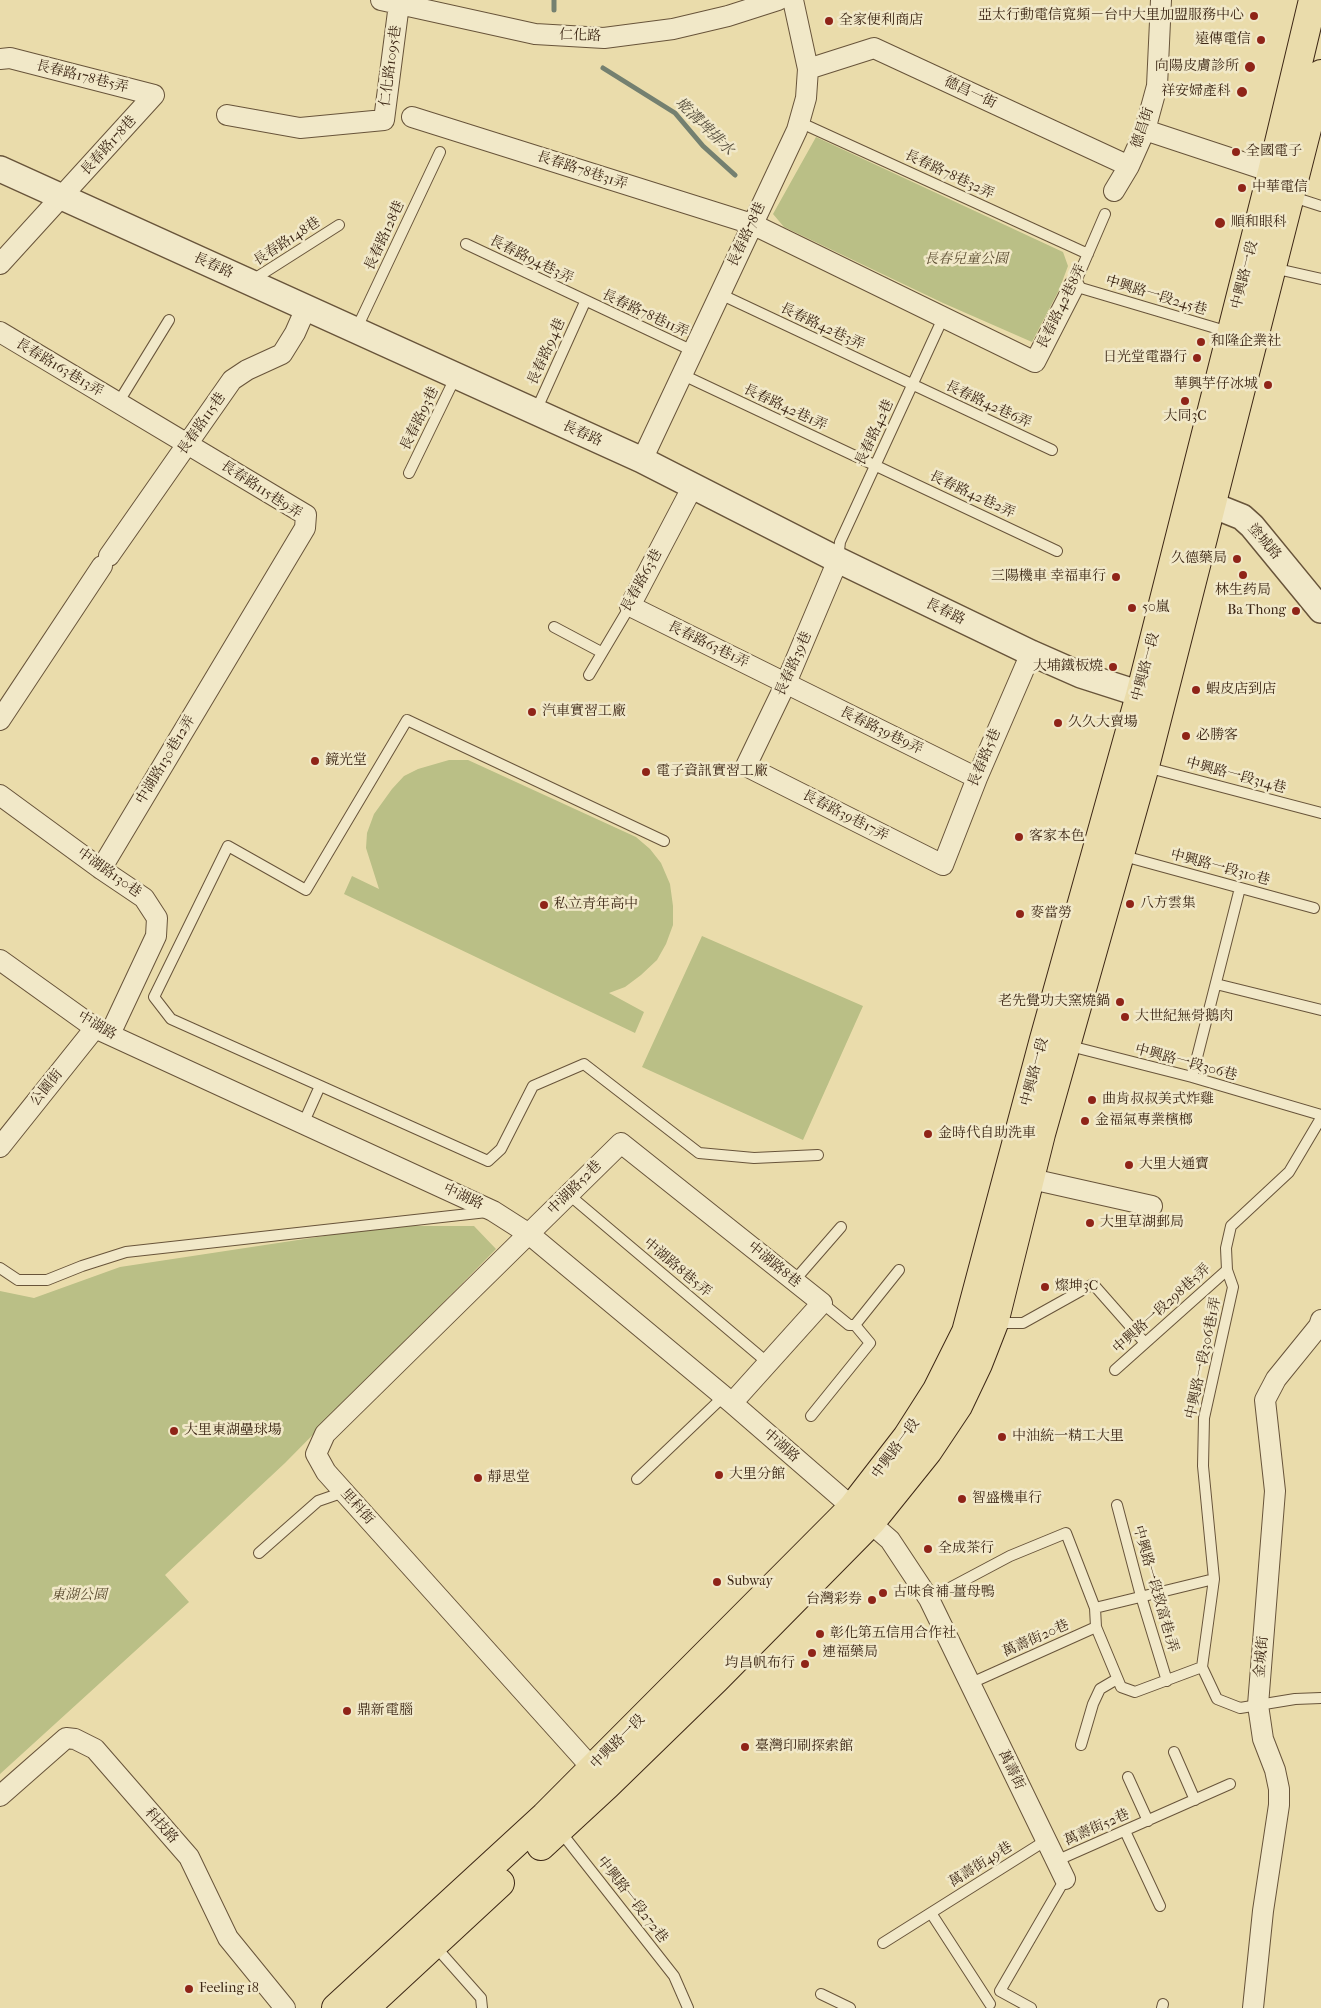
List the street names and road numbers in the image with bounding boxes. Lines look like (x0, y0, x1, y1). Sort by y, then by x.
street label: 仁化路1095巷 (377, 24, 405, 108)
street label: 仁化路 (559, 27, 601, 45)
street label: 長春路178巷5弄 (34, 57, 130, 97)
street label: 德昌一街 (941, 74, 999, 112)
street label: 德昌街 (1128, 105, 1158, 151)
street label: 長春路178巷 (78, 113, 140, 179)
street label: 長春路78巷32弄 (902, 147, 996, 203)
street label: 長春路78巷31弄 (534, 148, 630, 194)
street label: 長春路128巷 (361, 198, 409, 274)
street label: 長春路78巷 (725, 200, 769, 270)
street label: 長春路148巷 (250, 214, 324, 270)
street label: 長春路94巷3弄 (486, 232, 576, 288)
street label: 中興路一段 (1228, 239, 1262, 311)
street label: 長春路 (190, 250, 236, 282)
street label: 長春路42巷8弄 (1034, 262, 1090, 352)
street label: 中興路一段245巷 (1103, 273, 1209, 319)
street label: 長春路78巷11弄 (599, 287, 691, 341)
street label: 長春路42巷3弄 (777, 300, 867, 354)
street label: 長春路94巷 (525, 316, 569, 388)
street label: 長春路163巷13弄 (12, 335, 106, 401)
street label: 長春路42巷6弄 (942, 378, 1034, 432)
street label: 長春路42巷1弄 (740, 381, 830, 435)
street label: 長春路93巷 (397, 384, 443, 454)
street label: 長春路115巷 (174, 390, 230, 458)
street label: 長春路42巷 (852, 397, 898, 469)
street label: 長春路 (559, 418, 605, 450)
street label: 長春路115巷9弄 (217, 458, 305, 522)
street label: 長春路42巷2弄 (926, 468, 1018, 522)
street label: 塗城路 (1244, 521, 1284, 563)
street label: 長春路63巷 (618, 547, 666, 615)
street label: 長春路 (922, 595, 968, 629)
street label: 長春路63巷1弄 (665, 618, 751, 672)
street label: 長春路39巷 (772, 629, 816, 699)
street label: 中興路一段 (1129, 631, 1163, 703)
street label: 長春路39巷9弄 (837, 704, 925, 758)
street label: 中湖路130巷12弄 (133, 713, 199, 807)
street label: 長春路5巷 (965, 726, 1005, 790)
street label: 中興路一段314巷 (1184, 755, 1288, 797)
street label: 長春路39巷17弄 (799, 787, 891, 845)
street label: 中湖路130巷 (74, 845, 144, 901)
street label: 中興路一段310巷 (1168, 847, 1272, 889)
street label: 中湖路 (75, 1008, 119, 1044)
street label: 中興路一段 (1018, 1036, 1052, 1108)
street label: 中興路一段306巷 (1133, 1041, 1239, 1085)
street label: 公園街 (27, 1066, 67, 1110)
street label: 中湖路52巷 (545, 1158, 605, 1218)
street label: 中湖路 (440, 1181, 486, 1213)
street label: 中湖路8巷5弄 (640, 1235, 714, 1301)
street label: 中湖路8巷 (744, 1239, 804, 1291)
street label: 中興路一段298巷5弄 (1110, 1261, 1214, 1357)
street label: 中興路一段306巷1弄 (1183, 1296, 1225, 1420)
street label: 中興路一段 (869, 1416, 923, 1482)
street label: 中湖路 (760, 1426, 802, 1466)
street label: 里科街 (337, 1486, 377, 1528)
street label: 中興路一段致富巷1弄 (1129, 1524, 1181, 1654)
street label: 萬壽街20巷 (1000, 1617, 1072, 1661)
street label: 金城街 (1252, 1635, 1272, 1679)
street label: 中興路一段 (587, 1711, 649, 1773)
street label: 萬壽街 (994, 1747, 1028, 1793)
street label: 科技路 (141, 1805, 181, 1847)
street label: 萬壽街52巷 (1062, 1806, 1132, 1850)
street label: 萬壽街49巷 (946, 1839, 1016, 1891)
street label: 中興路一段272巷 (593, 1853, 671, 1947)

